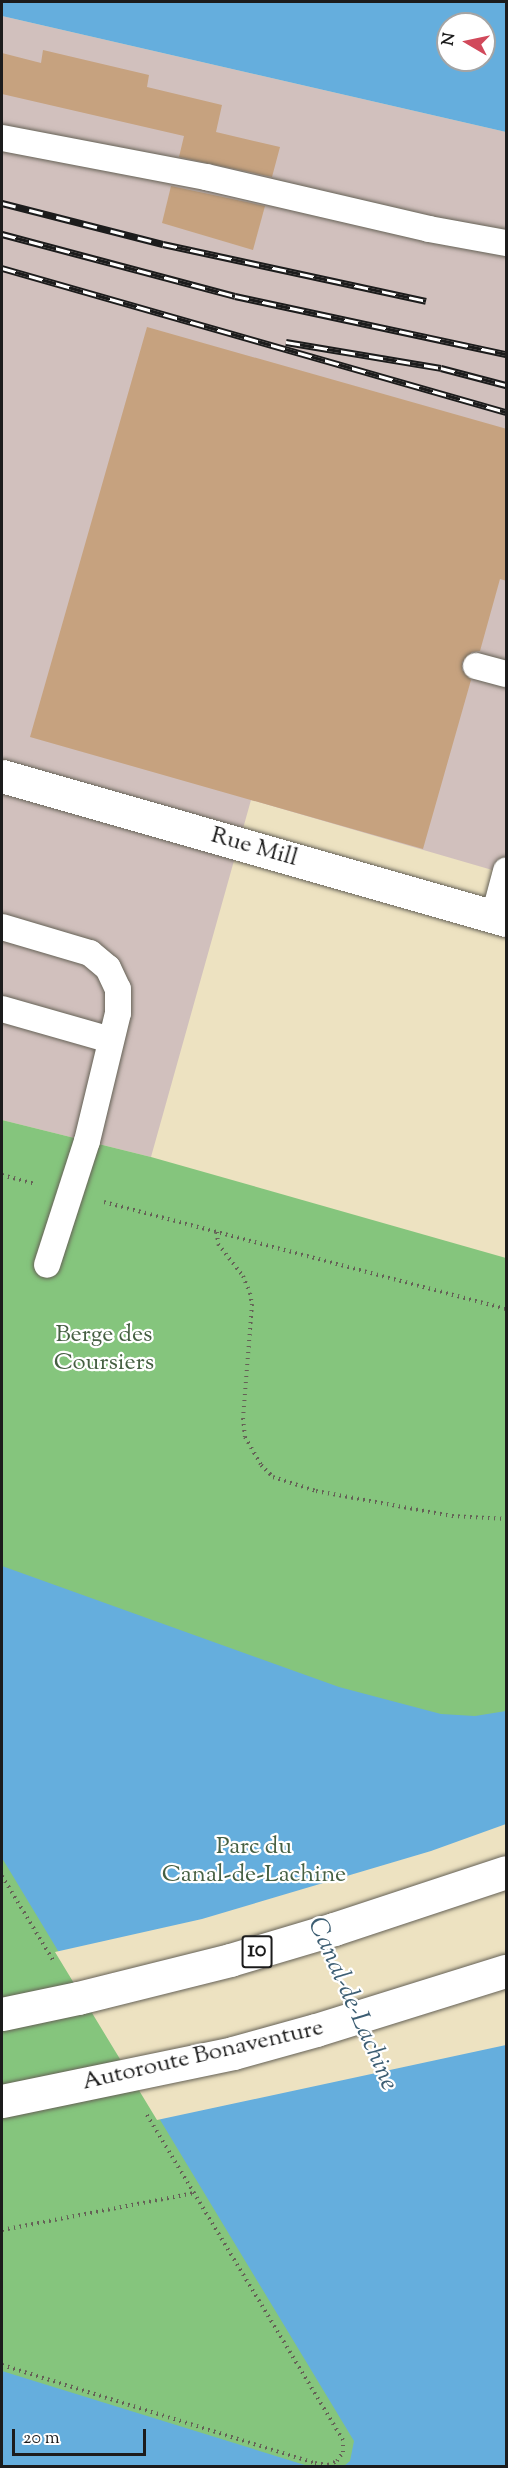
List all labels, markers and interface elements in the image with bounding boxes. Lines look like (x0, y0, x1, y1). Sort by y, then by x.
north arrow (436, 12, 496, 72)
text: N (437, 31, 462, 48)
street label: Rue Mill (207, 822, 301, 874)
park label: Berge des Coursiers (54, 1322, 154, 1378)
park label: Parc du Canal-de-Lachine (162, 1834, 346, 1890)
water label: Canal-de-Lachine (300, 1913, 404, 2095)
road number: 10 (240, 1933, 274, 1971)
street label: Autoroute Bonaventure (80, 2014, 326, 2098)
scale bar (15, 2417, 148, 2455)
text: 20 m (23, 2426, 60, 2452)

